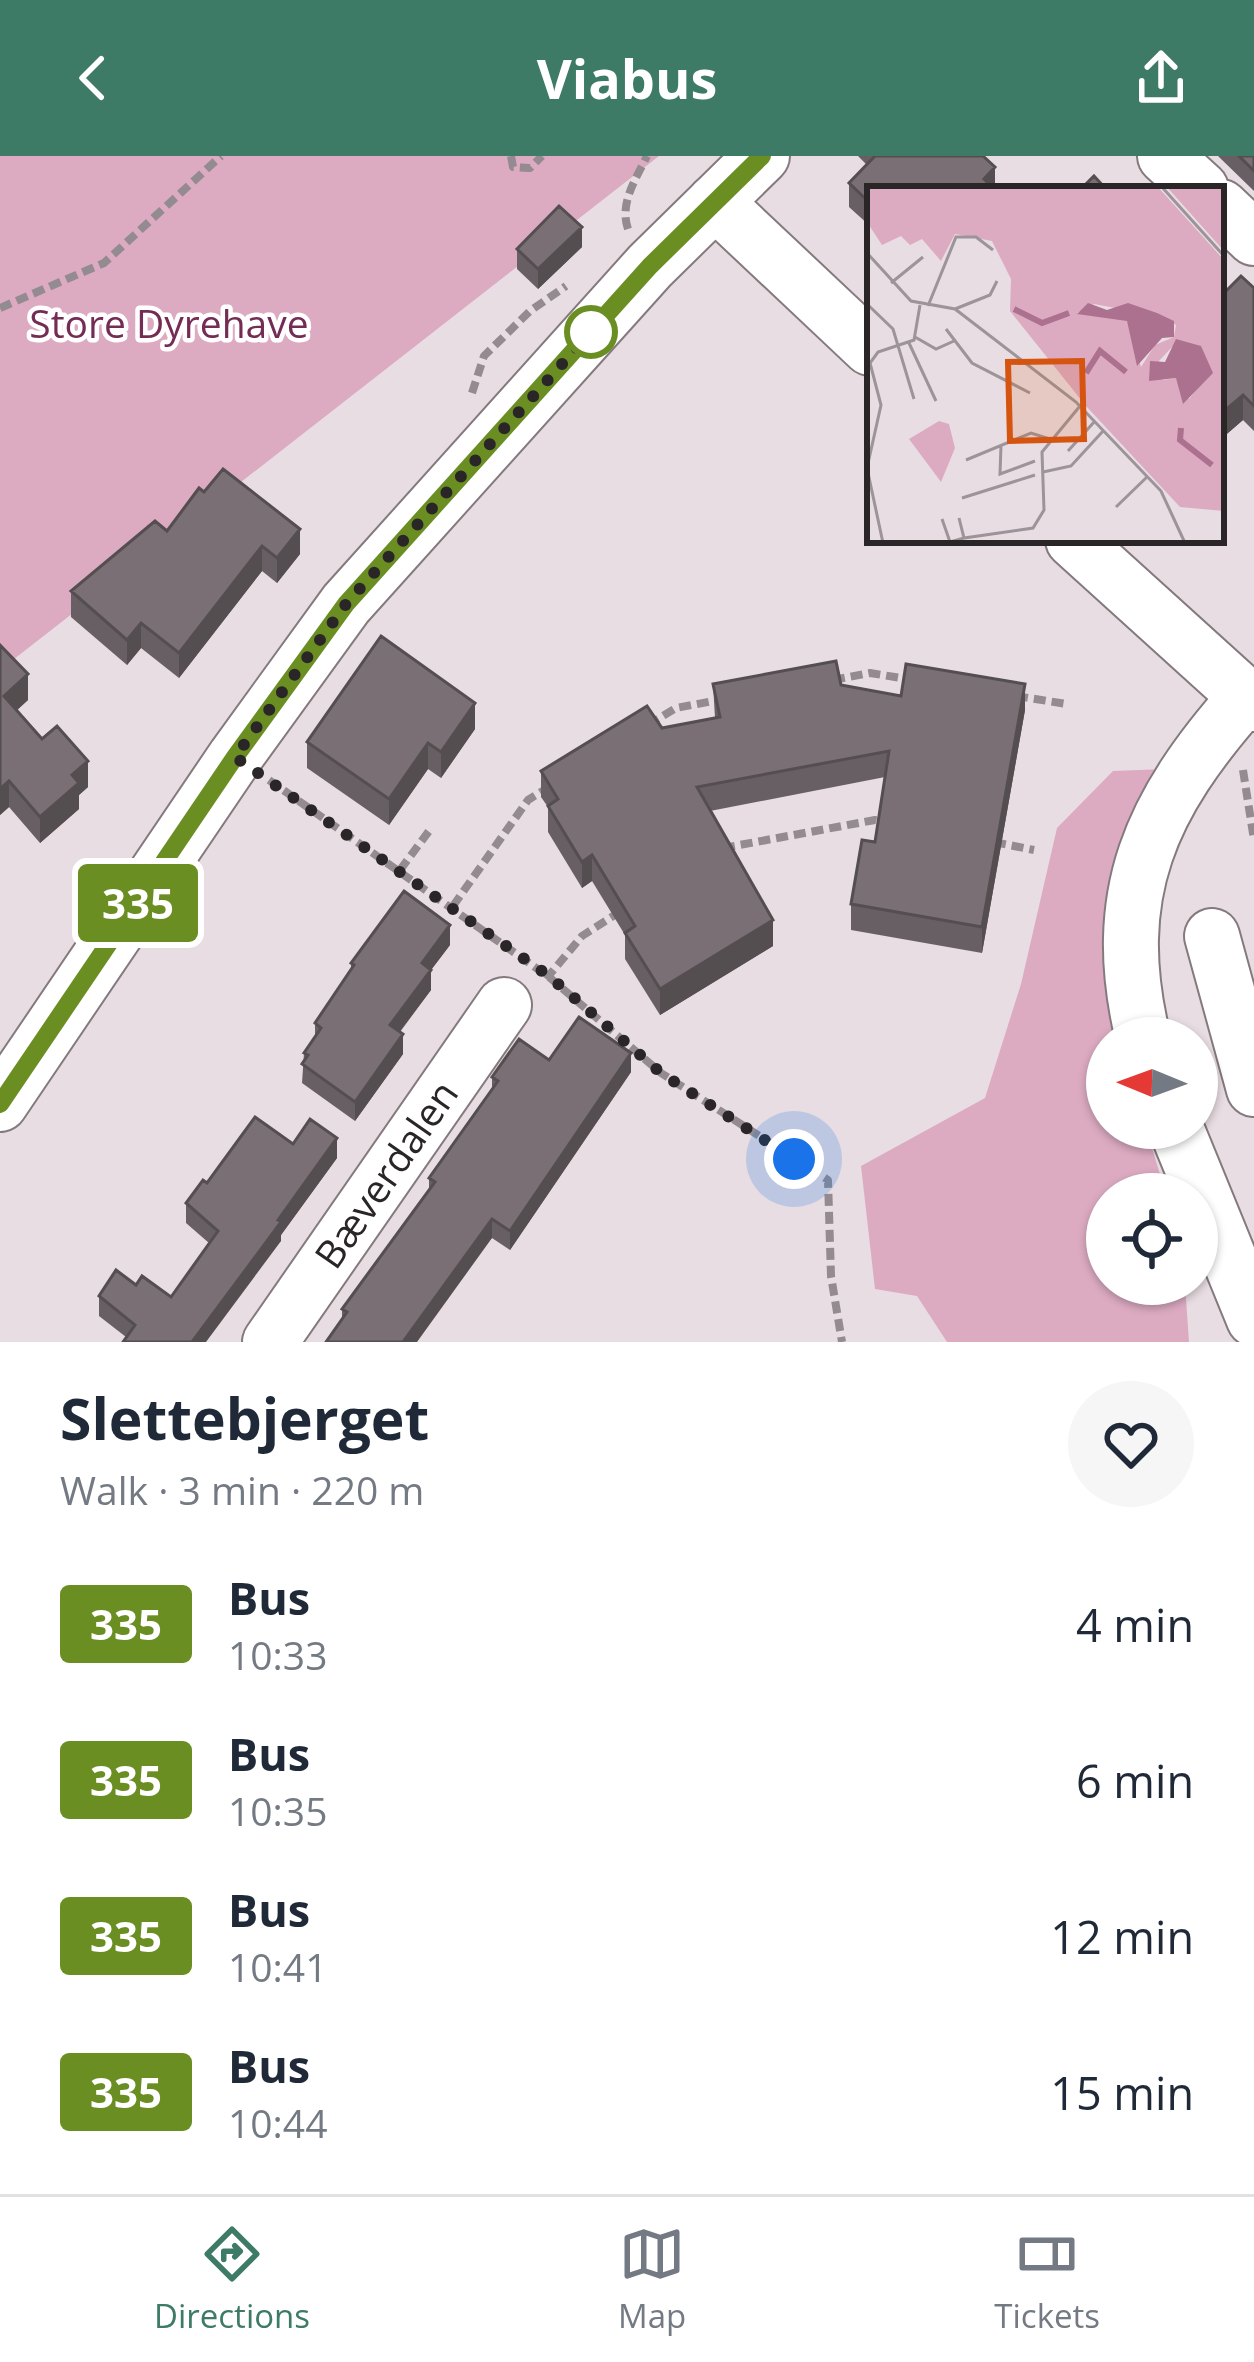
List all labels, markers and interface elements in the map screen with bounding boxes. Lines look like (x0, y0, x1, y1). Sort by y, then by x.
text: Viabus (537, 41, 717, 115)
icon: back (60, 45, 126, 111)
icon: share (1128, 45, 1194, 111)
inset map (867, 186, 1224, 543)
park label: Store Dyrehave (29, 296, 309, 349)
unlabelled marker (566, 307, 616, 357)
line badge: 335 (69, 864, 207, 942)
text: 335 (102, 874, 174, 931)
north arrow (1086, 1017, 1218, 1149)
map controls (1086, 1017, 1218, 1305)
street label: Bæverdalen (301, 1069, 469, 1278)
your location (764, 1129, 824, 1189)
button: locate (1086, 1173, 1218, 1305)
text: Slettebjerget (60, 1379, 429, 1457)
button: heart (1068, 1381, 1194, 1507)
text: Walk · 3 min · 220 m (60, 1463, 424, 1516)
text: Bus (228, 1567, 310, 1628)
text: 4 min (1076, 1594, 1194, 1655)
text: 335 (90, 1595, 162, 1652)
text: 10:33 (228, 1628, 327, 1681)
text: Bus (228, 1723, 310, 1784)
text: 6 min (1076, 1750, 1194, 1811)
text: 335 (90, 1751, 162, 1808)
text: 10:35 (228, 1784, 327, 1837)
text: Bus (228, 1879, 310, 1940)
text: 12 min (1050, 1906, 1194, 1967)
text: 335 (90, 1907, 162, 1964)
text: 10:41 (228, 1940, 327, 1993)
text: Bus (228, 2035, 310, 2096)
text: 15 min (1050, 2062, 1194, 2123)
text: 335 (90, 2063, 162, 2120)
text: 10:44 (228, 2096, 327, 2149)
tab: Directions (154, 2221, 310, 2338)
tab: Map (618, 2221, 686, 2338)
tab: Tickets (994, 2221, 1100, 2338)

